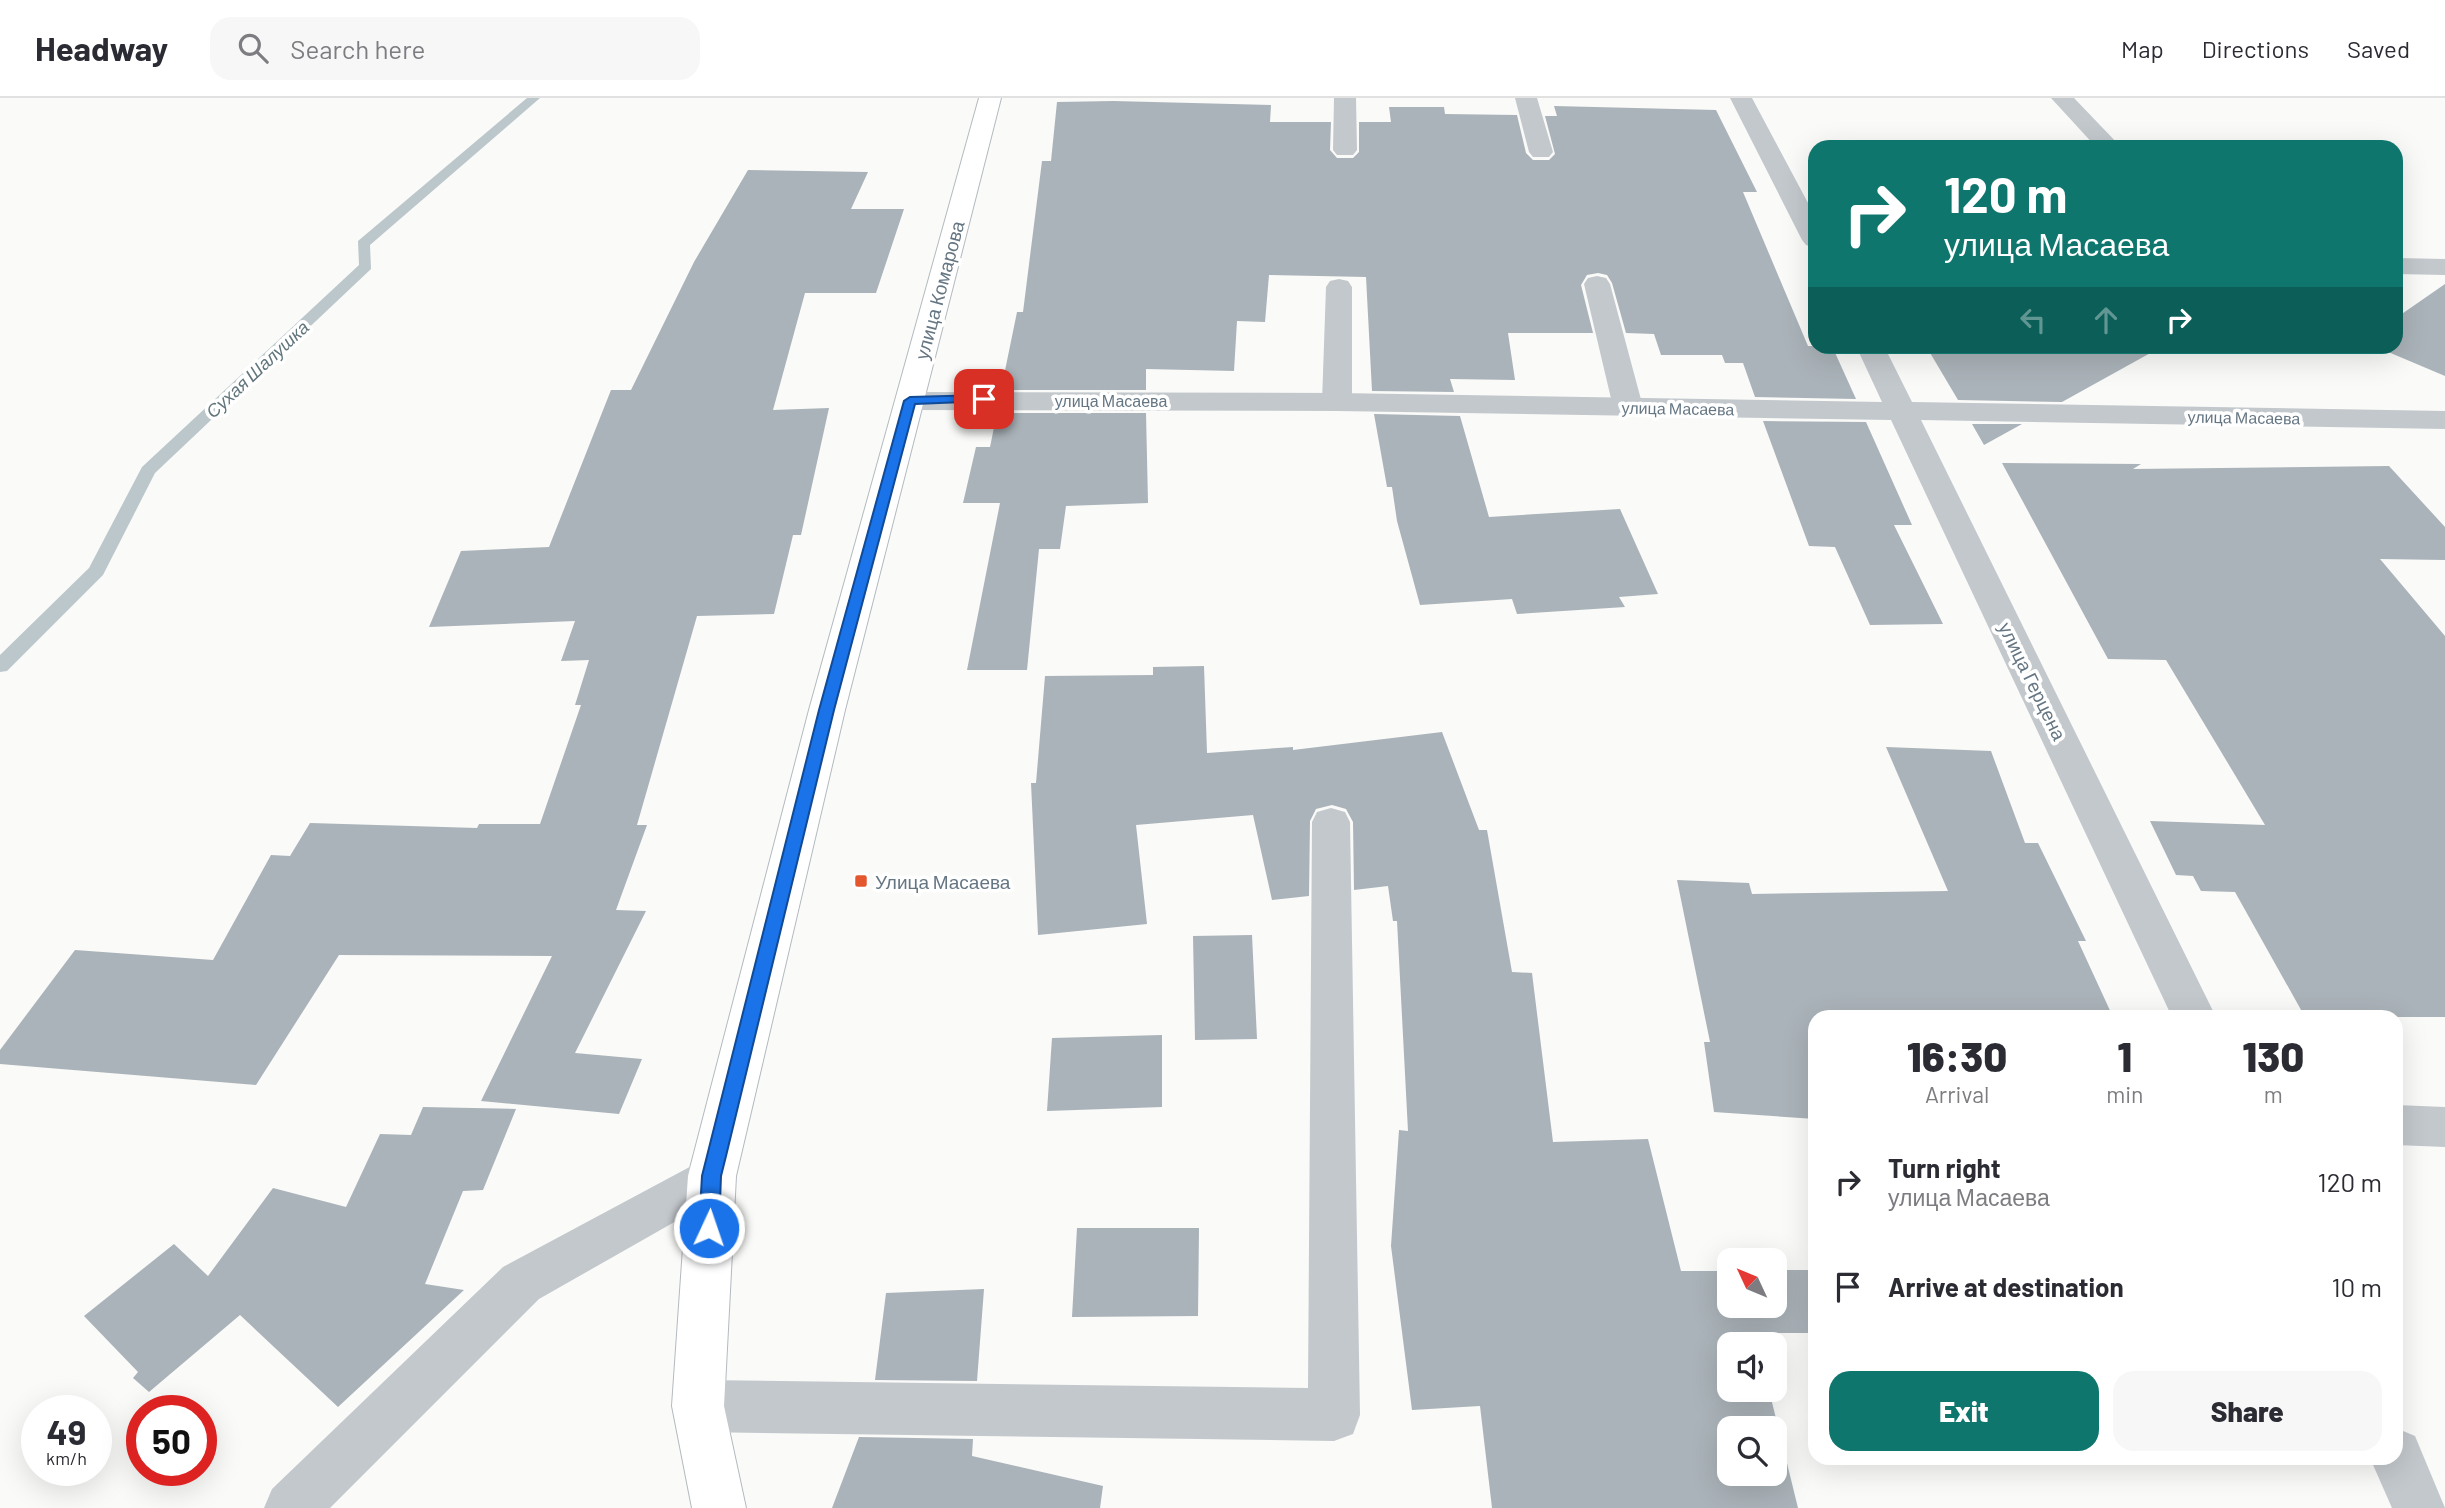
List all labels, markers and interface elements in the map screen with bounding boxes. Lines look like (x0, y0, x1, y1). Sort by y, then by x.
search box (210, 17, 700, 80)
text: Headway (35, 28, 168, 68)
icon: search (234, 29, 272, 67)
text: Search here (290, 33, 425, 64)
text: Map (2121, 34, 2164, 63)
text: Directions (2202, 34, 2309, 63)
text: Saved (2347, 34, 2410, 63)
text: 120 m (1944, 164, 2067, 223)
icon: right (1829, 168, 1920, 259)
street label: улица Комарова (909, 218, 969, 362)
text: улица Масаева (1944, 224, 2169, 262)
icon: left (2014, 301, 2052, 339)
icon: ahead (2087, 301, 2125, 339)
icon: right (2160, 301, 2198, 339)
water label: Сухая Шалушка (201, 316, 313, 422)
pin (954, 369, 1014, 429)
icon: arrive (965, 380, 1003, 418)
street label: улица Масаева (1055, 391, 1167, 410)
street label: улица Масаева (1622, 398, 1735, 418)
street label: улица Масаева (2188, 407, 2301, 427)
street label: улица Герцена (1995, 618, 2072, 744)
place label: Улица Масаева (875, 870, 1011, 893)
marker: Улица Масаева (853, 873, 869, 889)
text: 16:30 (1907, 1030, 2007, 1080)
text: 1 (2117, 1030, 2132, 1080)
text: 130 (2242, 1030, 2304, 1080)
text: Arrival (1925, 1080, 1989, 1108)
text: min (2106, 1080, 2143, 1108)
text: m (2264, 1080, 2283, 1108)
text: Turn right (1888, 1152, 2001, 1183)
icon: right (1829, 1163, 1867, 1201)
text: 120 m (2318, 1166, 2382, 1197)
text: улица Масаева (1888, 1183, 2050, 1211)
position arrow (672, 1191, 746, 1265)
north arrow (1717, 1248, 1787, 1318)
map controls (1717, 1248, 1787, 1486)
icon: arrive (1829, 1268, 1867, 1306)
text: Arrive at destination (1888, 1271, 2124, 1302)
text: 10 m (2332, 1271, 2382, 1302)
button: sound (1717, 1332, 1787, 1402)
button: Exit (1829, 1371, 2099, 1451)
button: Share (2113, 1371, 2382, 1451)
speed limit sign: 50 (126, 1395, 217, 1486)
text: 49 (47, 1410, 86, 1452)
button: search (1717, 1416, 1787, 1486)
text: km/h (46, 1447, 87, 1469)

